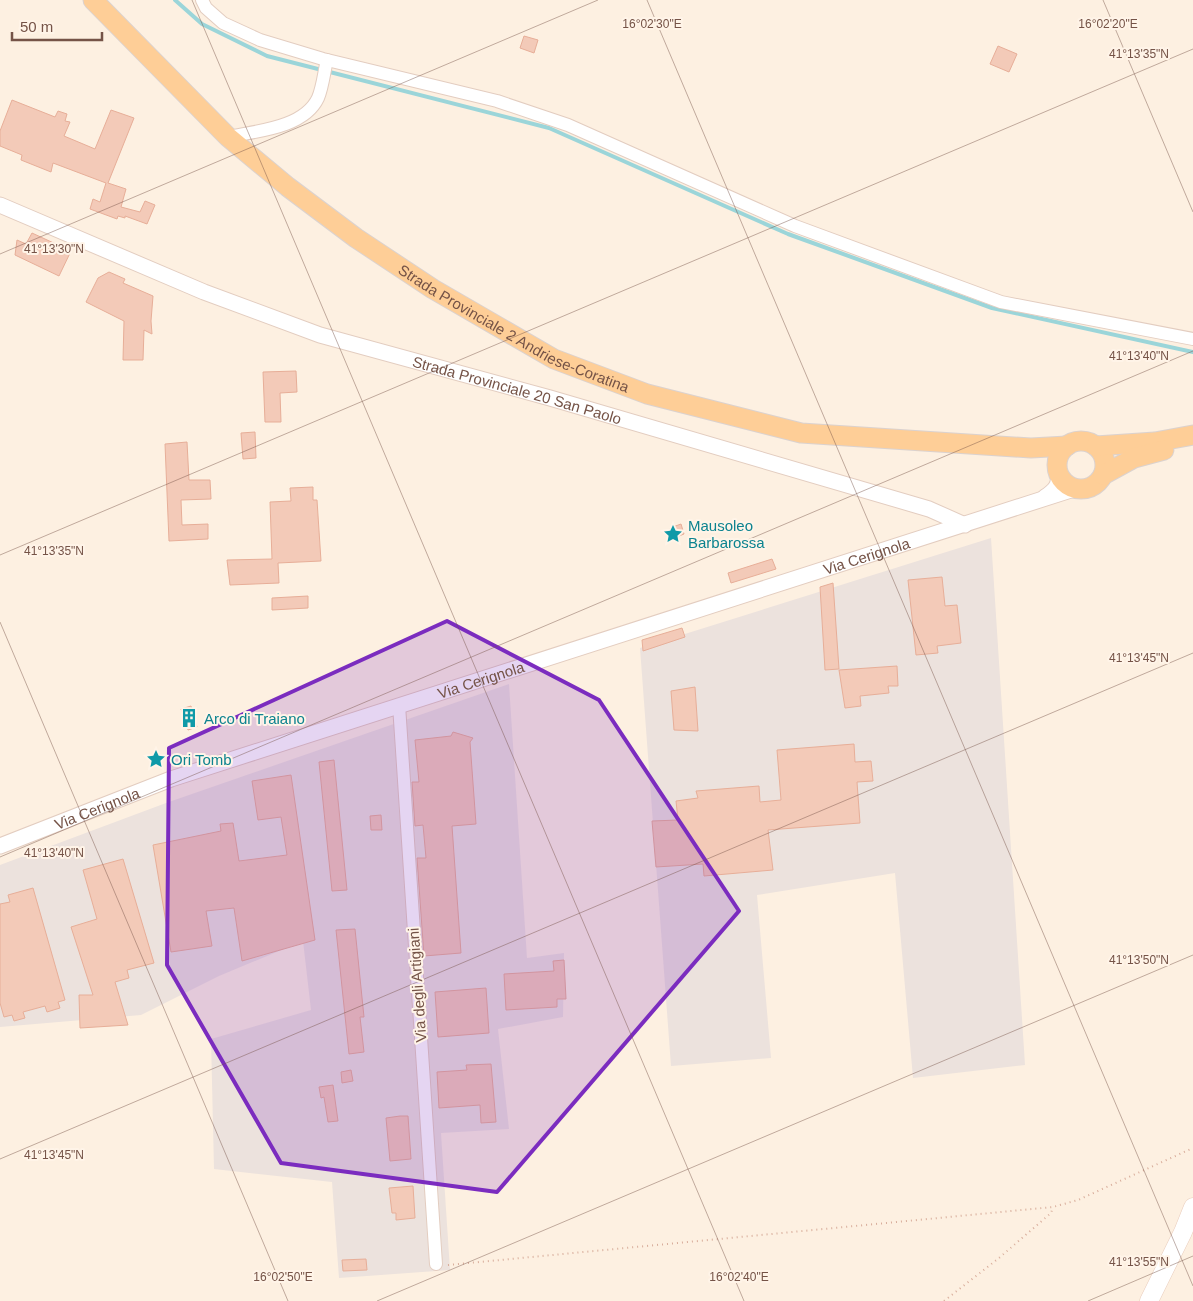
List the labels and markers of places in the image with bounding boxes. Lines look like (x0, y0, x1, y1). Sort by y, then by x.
place label: Mausoleo Barbarossa (688, 517, 765, 551)
place icon: Mausoleo Barbarossa (662, 523, 684, 545)
building icon: Arco di Traiano (178, 707, 200, 729)
place label: Arco di Traiano (204, 710, 305, 727)
place icon: Ori Tomb (145, 748, 167, 770)
place label: Ori Tomb (171, 751, 232, 768)

